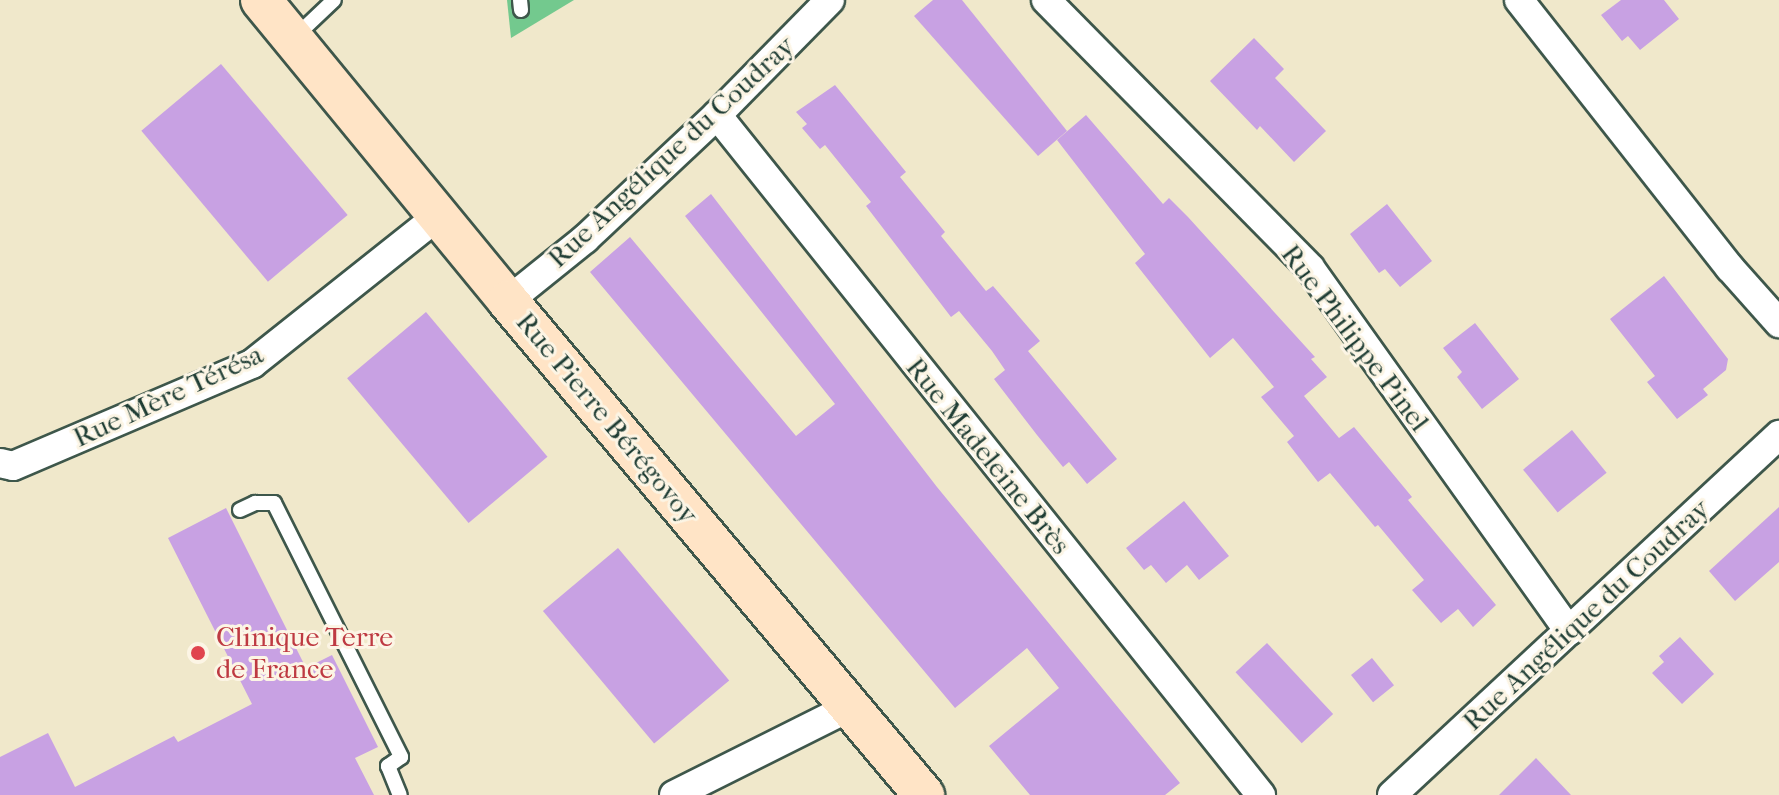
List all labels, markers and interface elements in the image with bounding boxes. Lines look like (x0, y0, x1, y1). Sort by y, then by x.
street label: Rue Angélique du Coudray (541, 29, 801, 275)
street label: Rue Philippe Pinel (1274, 238, 1436, 438)
street label: Rue Pierre Bérégovoy (509, 305, 705, 531)
street label: Rue Mère Térésa (68, 337, 268, 455)
street label: Rue Madeleine Brès (899, 351, 1077, 561)
street label: Rue Angélique du Coudray (1456, 492, 1716, 738)
place label: Clinique Terre de France (216, 620, 393, 686)
marker: Clinique Terre de France (187, 642, 209, 664)

